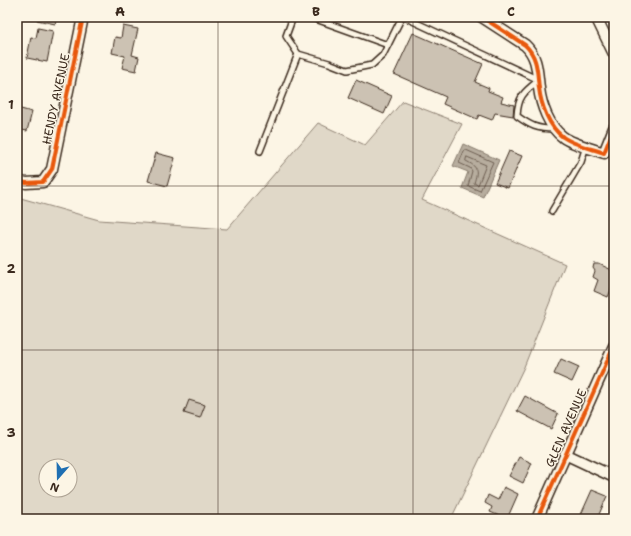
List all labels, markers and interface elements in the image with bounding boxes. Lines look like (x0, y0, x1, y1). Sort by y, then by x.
text: A (115, 3, 125, 20)
text: B (312, 3, 320, 20)
text: C (507, 3, 515, 20)
street label: HENDY AVENUE (39, 52, 73, 146)
text: 1 (8, 96, 14, 113)
text: 2 (6, 260, 16, 277)
street label: GLEN AVENUE (542, 386, 590, 470)
text: 3 (6, 424, 16, 441)
north arrow (38, 458, 78, 498)
text: N (48, 478, 61, 495)

